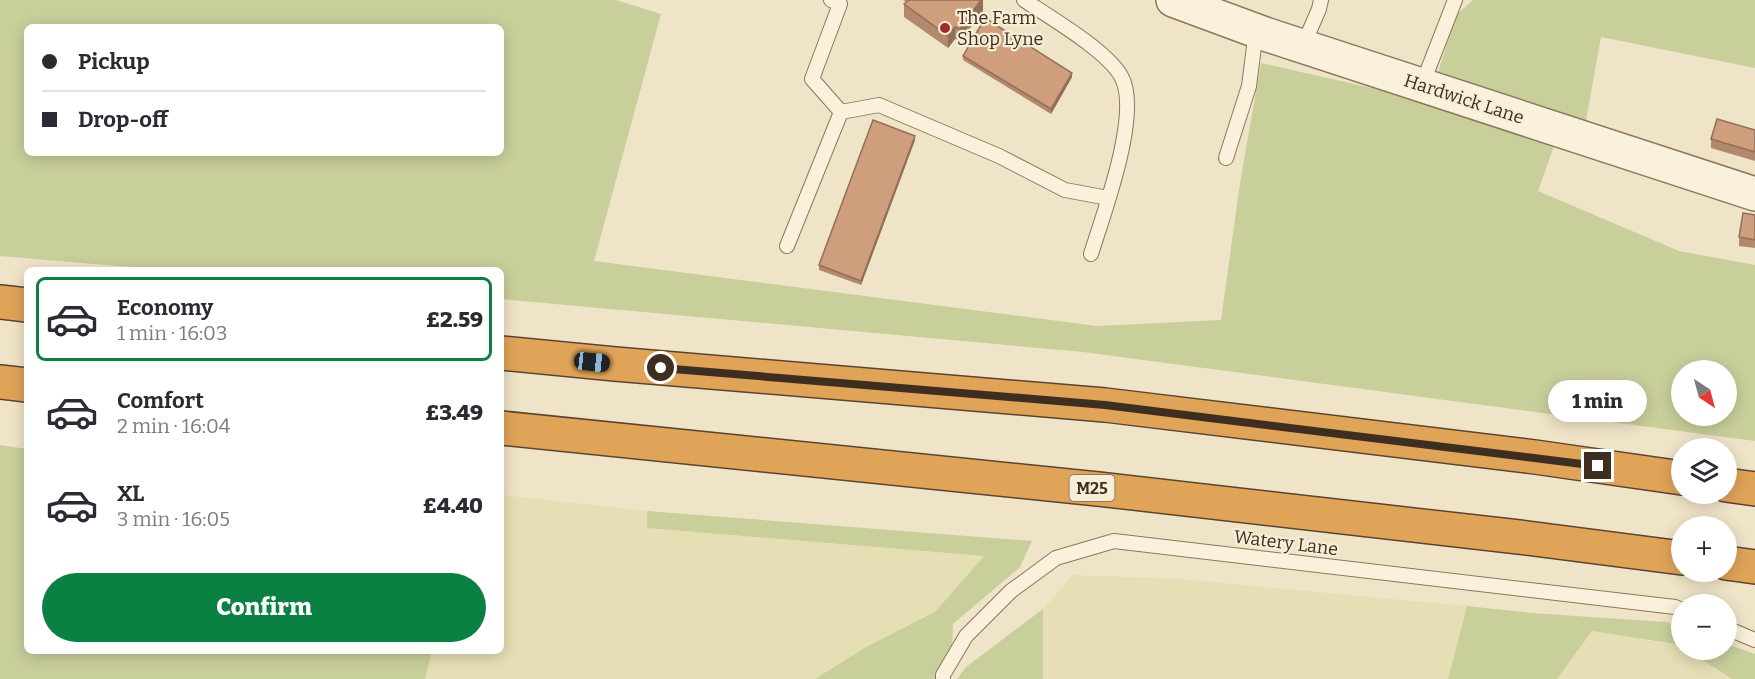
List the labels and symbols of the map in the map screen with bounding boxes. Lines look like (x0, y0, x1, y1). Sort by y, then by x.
place label: The Farm Shop Lyne (957, 7, 1043, 50)
marker: The Farm Shop Lyne (938, 21, 952, 35)
street label: Hardwick Lane (1401, 69, 1527, 129)
car (573, 351, 611, 373)
route start (647, 354, 674, 381)
north arrow (1671, 360, 1737, 426)
callout: 1 min (1548, 379, 1648, 421)
route end (1584, 452, 1611, 479)
road number: M25 (1070, 475, 1114, 501)
street label: Watery Lane (1233, 526, 1339, 560)

